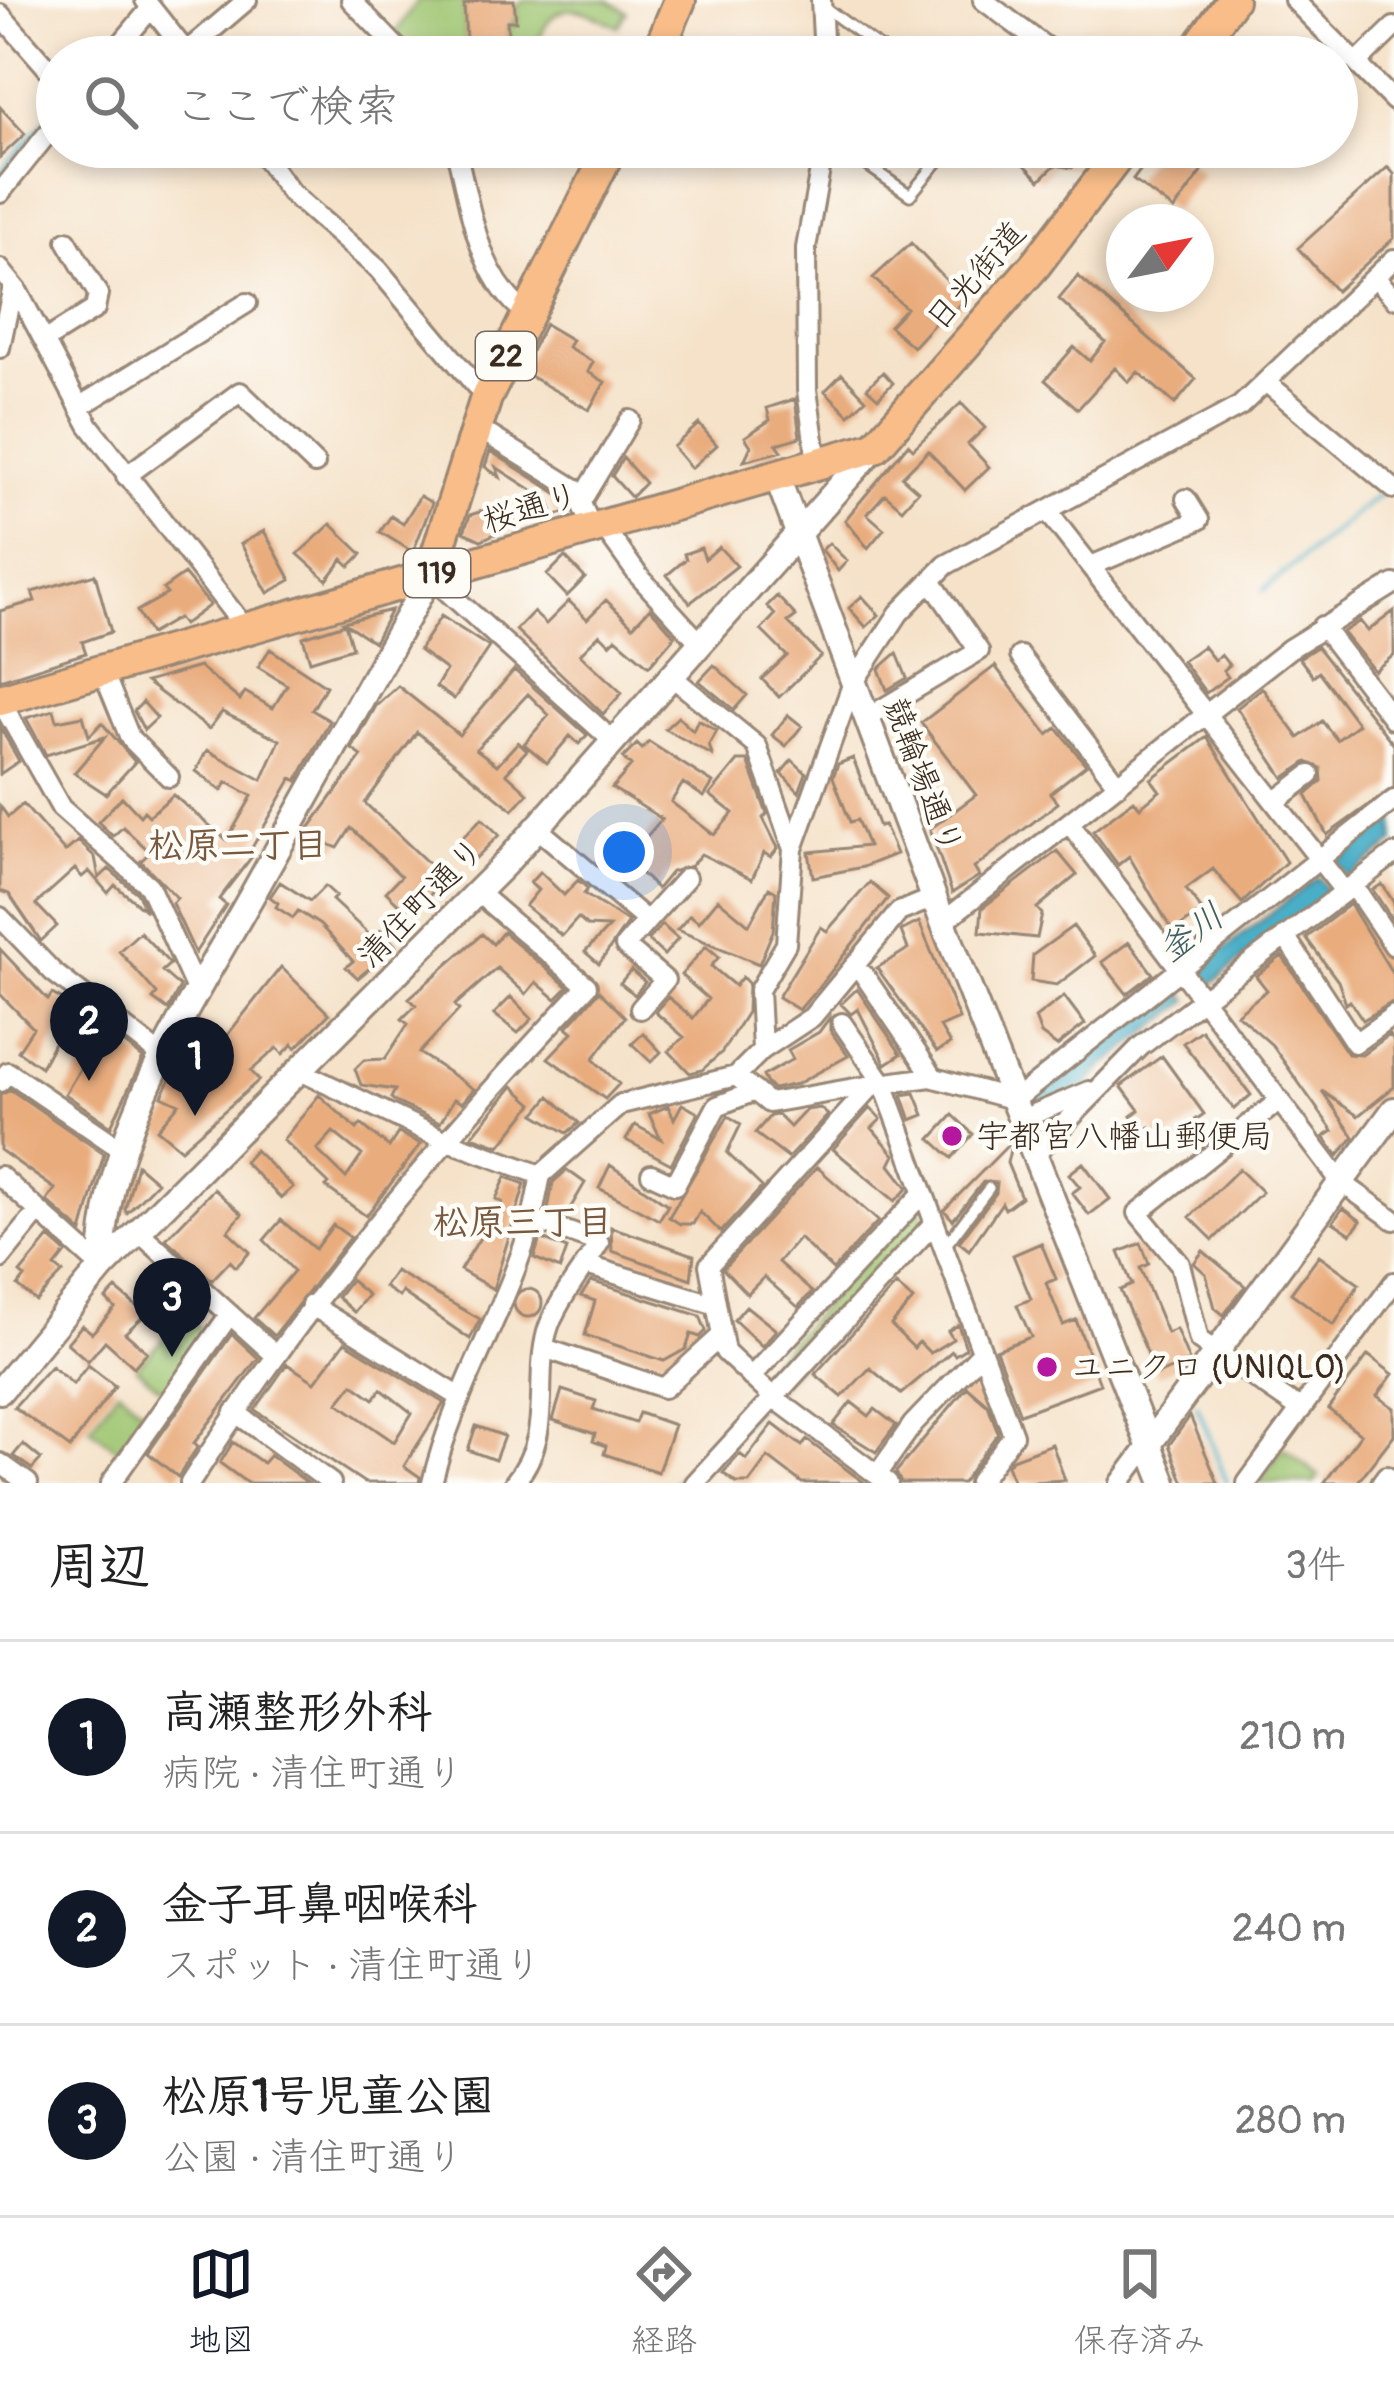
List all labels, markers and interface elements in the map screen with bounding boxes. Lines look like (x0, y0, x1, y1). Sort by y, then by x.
search box (36, 36, 1358, 168)
icon: search (78, 69, 144, 135)
text: ここで検索 (174, 79, 399, 135)
north arrow (1106, 204, 1214, 312)
street label: 日光街道 (917, 213, 1035, 339)
road number: 22 (476, 332, 536, 380)
street label: 桜通り (478, 474, 584, 542)
road number: 119 (404, 549, 470, 597)
street label: 競輪場通り (874, 692, 972, 860)
your location (594, 822, 654, 882)
district label: 松原二丁目 (148, 823, 328, 868)
street label: 清住町通り (349, 829, 493, 977)
water label: 釜川 (1149, 893, 1233, 973)
pin: 2 (50, 982, 128, 1081)
pin: 1 (156, 1017, 234, 1116)
place label: 宇都宮八幡山郵便局 (976, 1116, 1273, 1157)
marker: 宇都宮八幡山郵便局 (939, 1123, 965, 1149)
district label: 松原三丁目 (433, 1200, 613, 1245)
pin: 3 (133, 1258, 211, 1357)
place label: ユニクロ (UNIQLO) (1071, 1347, 1346, 1388)
marker: ユニクロ (UNIQLO) (1034, 1354, 1060, 1380)
text: 周辺 (48, 1535, 150, 1599)
text: 3件 (1285, 1541, 1346, 1590)
text: 高瀬整形外科 (162, 1685, 432, 1741)
text: 1 (79, 1712, 95, 1761)
text: 210 m (1239, 1712, 1346, 1761)
text: 病院 · 清住町通り (162, 1749, 465, 1798)
text: 金子耳鼻咽喉科 (162, 1877, 477, 1933)
text: 2 (76, 1904, 98, 1953)
text: 240 m (1232, 1904, 1346, 1953)
text: スポット · 清住町通り (162, 1941, 543, 1990)
text: 松原1号児童公園 (162, 2069, 495, 2125)
text: 3 (76, 2096, 98, 2145)
text: 280 m (1235, 2096, 1346, 2145)
text: 公園 · 清住町通り (162, 2133, 465, 2182)
tab: 地図 (188, 2241, 254, 2361)
tab: 経路 (631, 2241, 697, 2361)
tab: 保存済み (1074, 2241, 1206, 2361)

